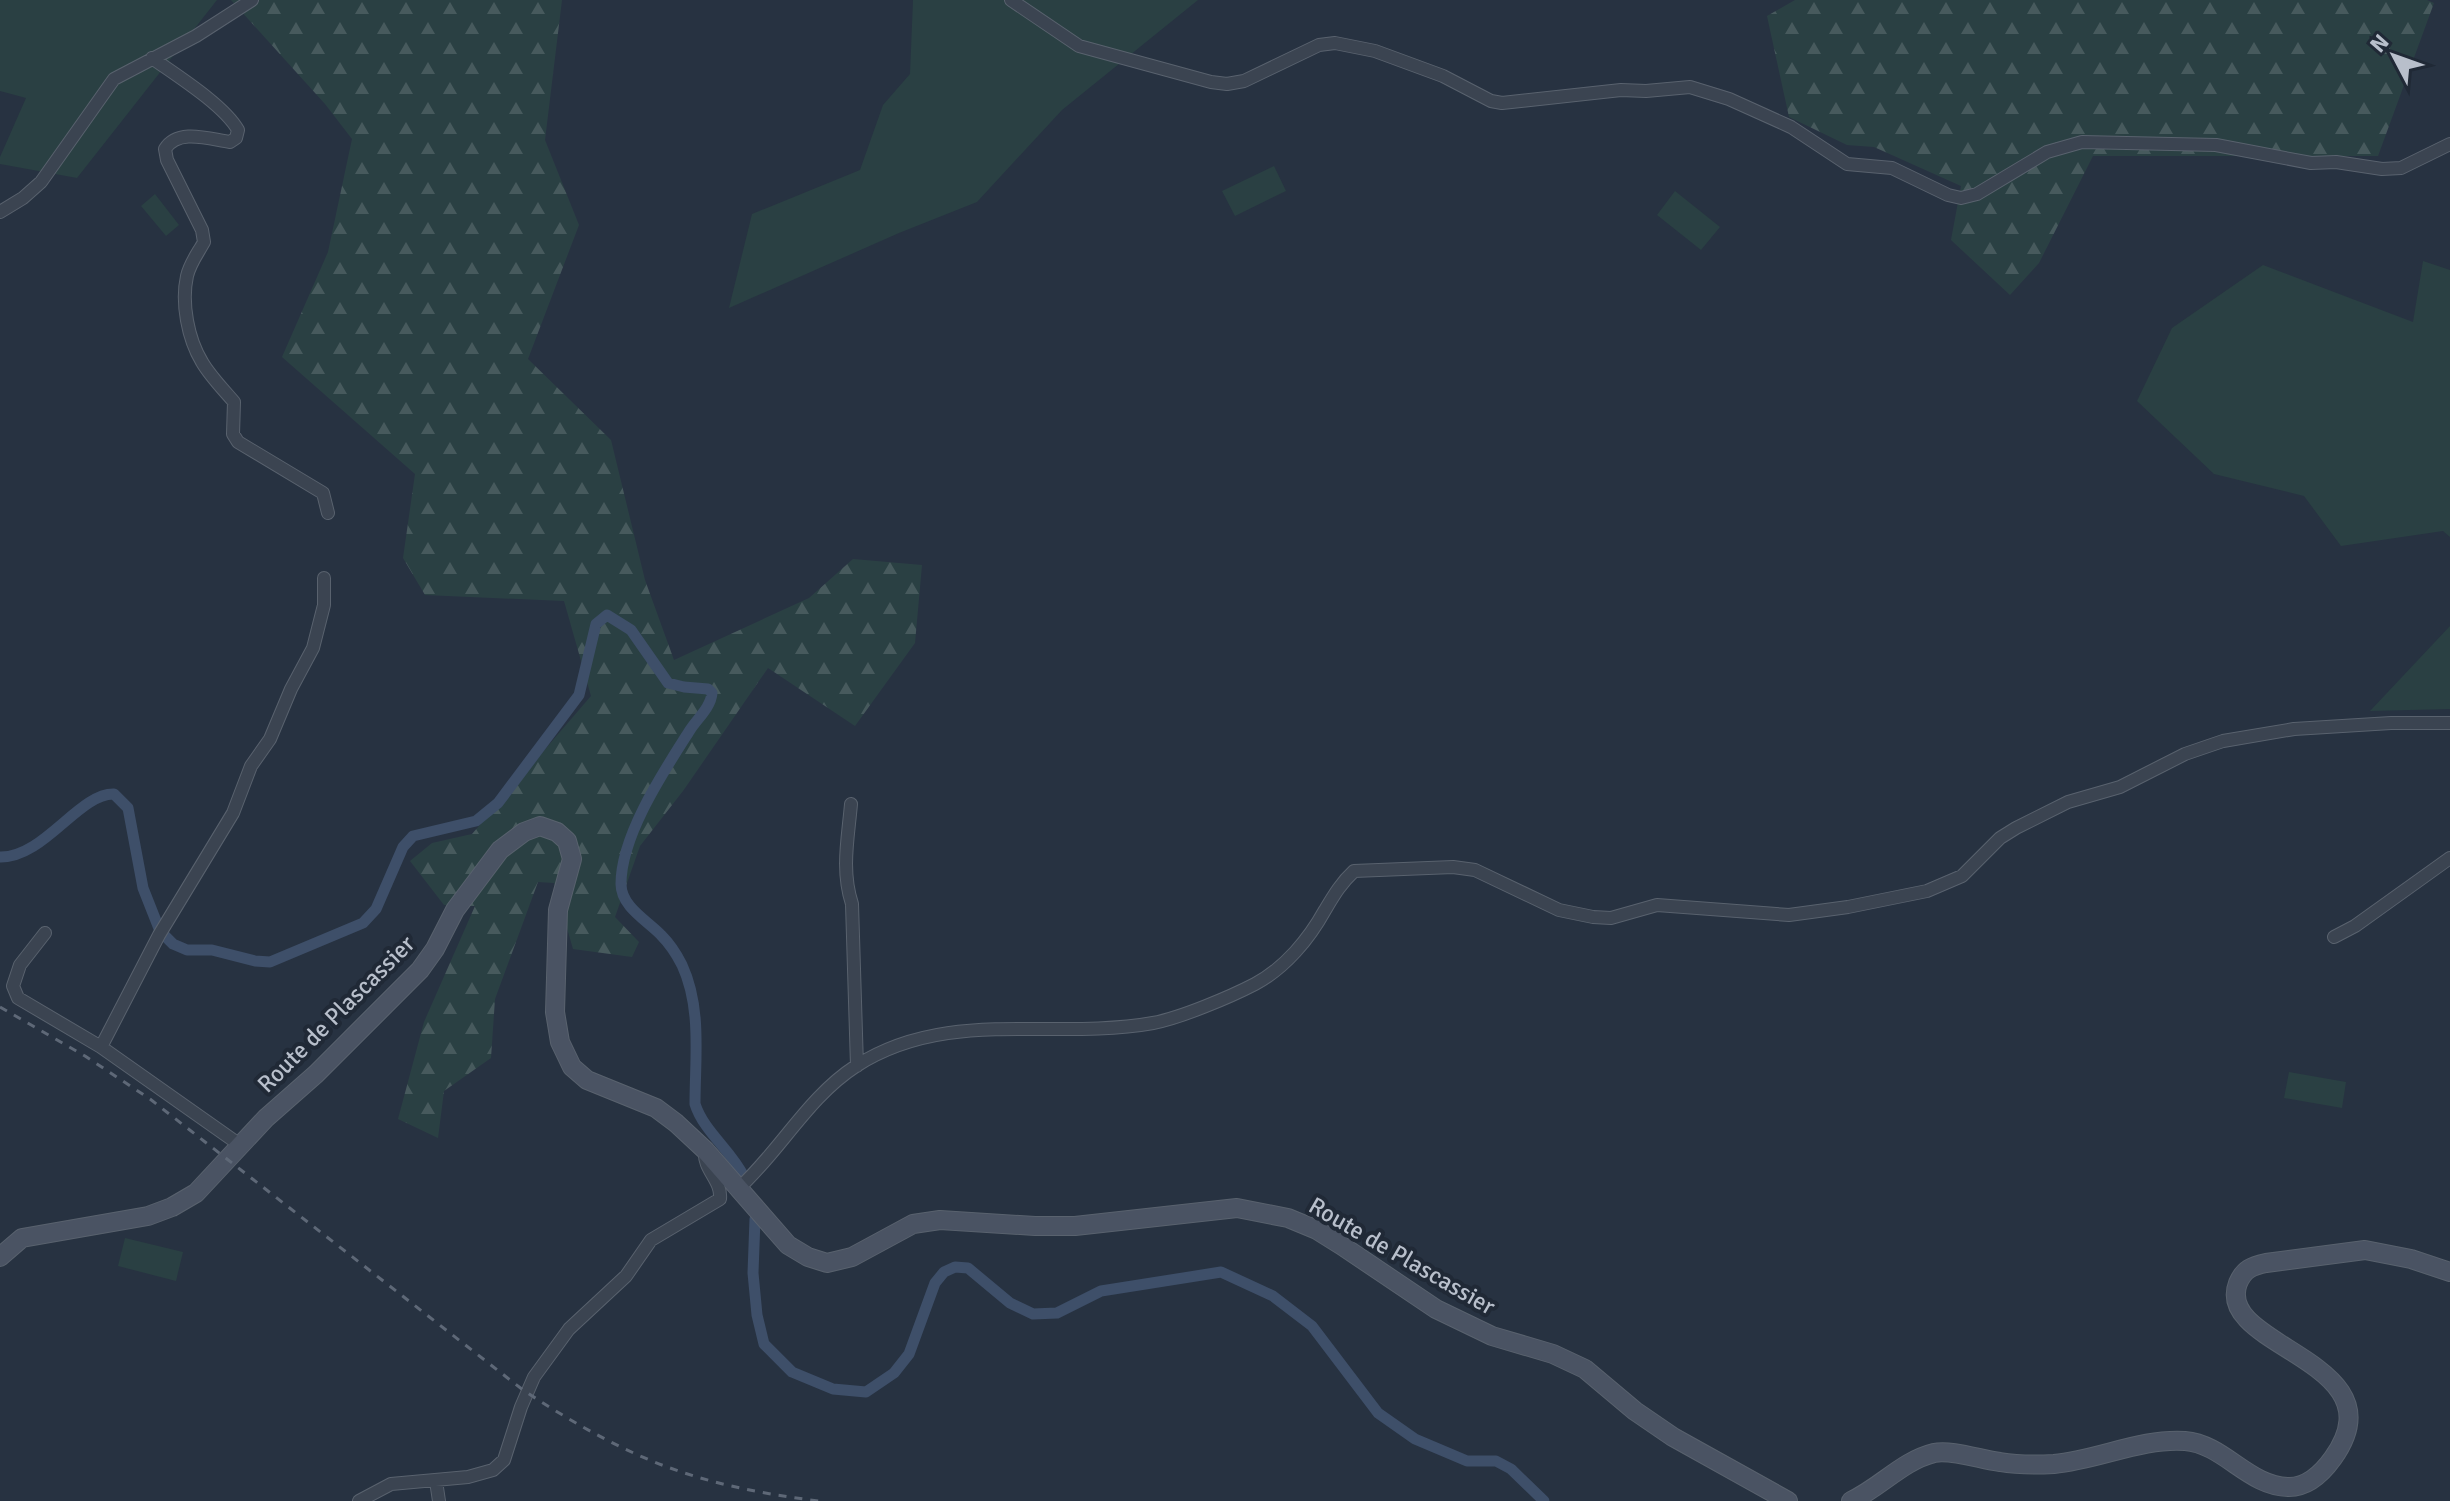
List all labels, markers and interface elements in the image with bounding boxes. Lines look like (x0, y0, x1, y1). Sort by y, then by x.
north arrow (2354, 16, 2434, 96)
text: N (2364, 29, 2394, 58)
street label: Route de Plascassier (251, 929, 421, 1099)
street label: Route de Plascassier (1303, 1190, 1501, 1322)

